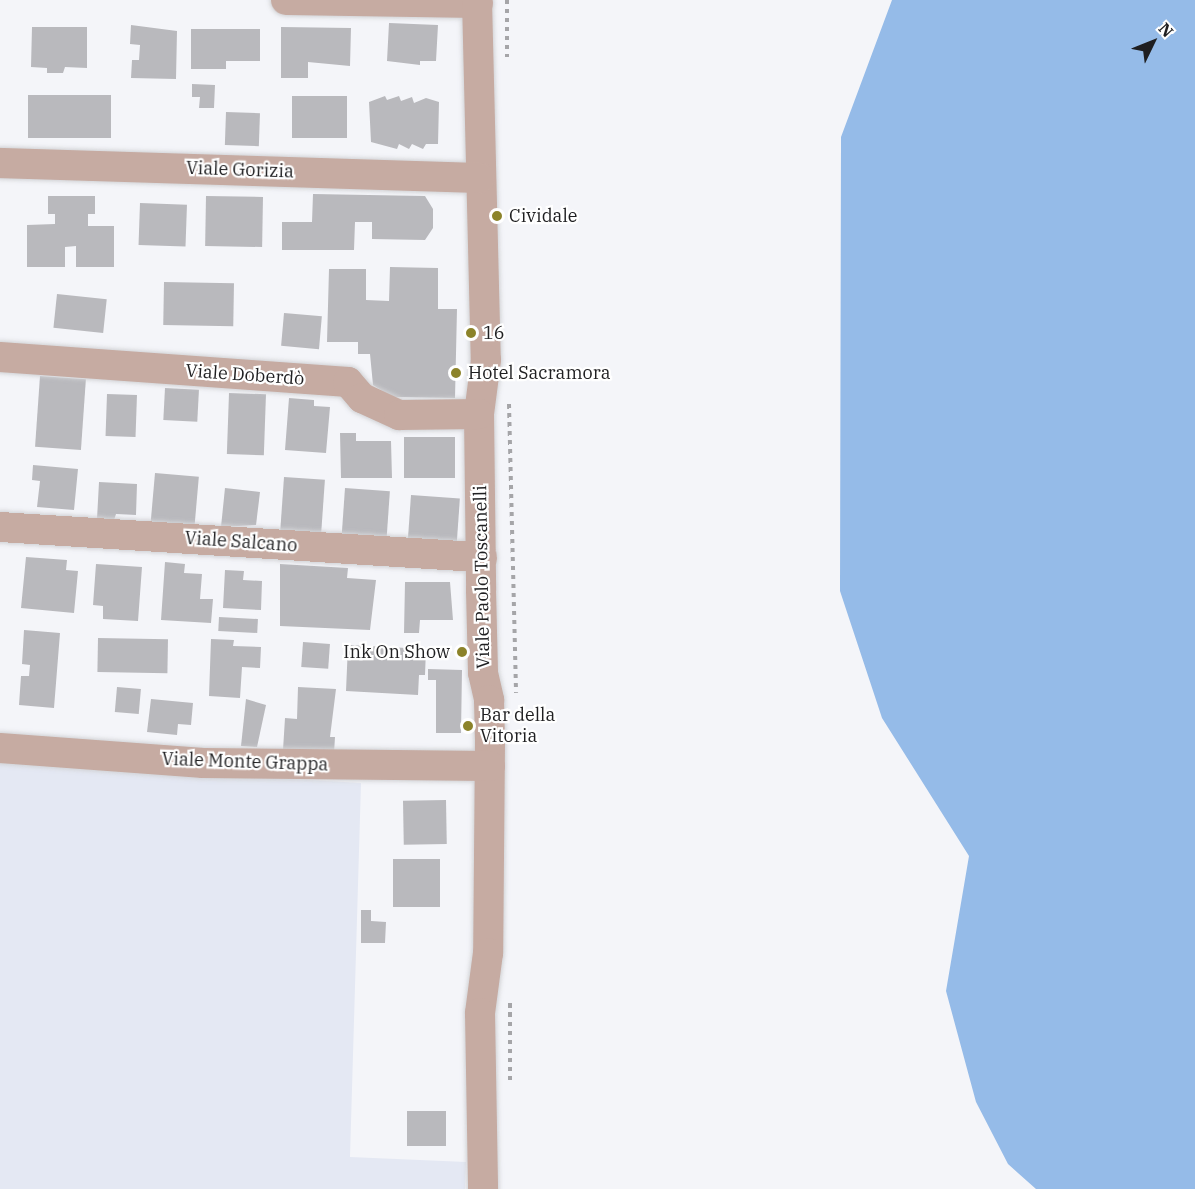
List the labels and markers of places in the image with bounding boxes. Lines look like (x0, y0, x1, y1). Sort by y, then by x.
place label: Cividale (509, 205, 577, 227)
marker: Cividale (490, 209, 504, 223)
place label: 16 (483, 322, 505, 344)
marker: 16 (464, 326, 478, 340)
place label: Hotel Sacramora (468, 362, 611, 384)
marker: Hotel Sacramora (449, 366, 463, 380)
place label: Ink On Show (343, 641, 450, 663)
marker: Ink On Show (455, 645, 469, 659)
place label: Bar della Vitoria (480, 705, 555, 748)
marker: Bar della Vitoria (461, 719, 475, 733)

